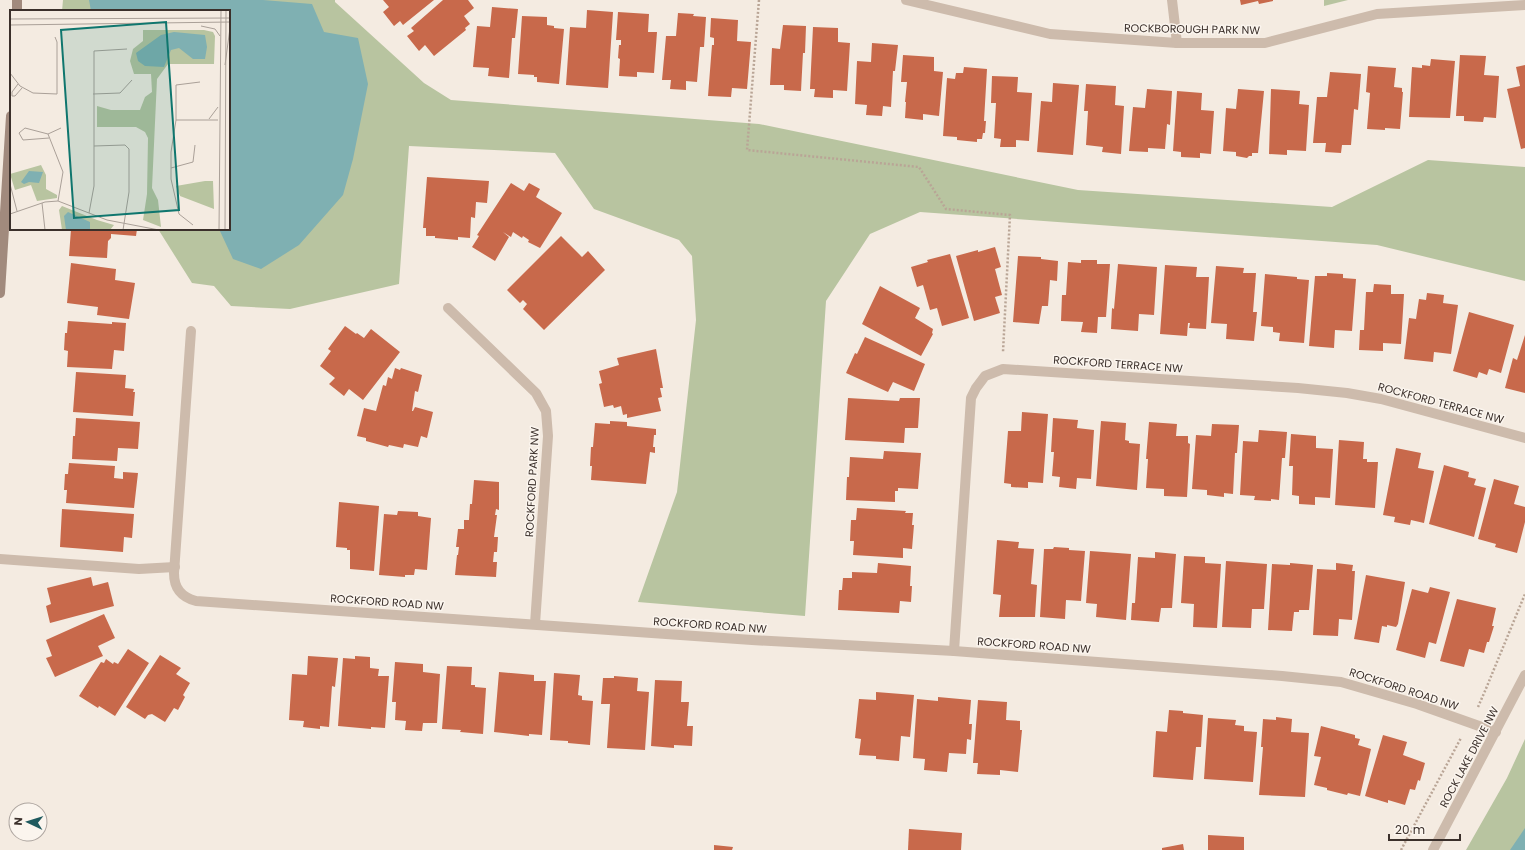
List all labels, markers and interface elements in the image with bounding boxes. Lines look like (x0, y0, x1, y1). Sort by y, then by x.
inset map (10, 10, 230, 230)
street label: ROCKBOROUGH PARK NW (1124, 20, 1260, 38)
street label: ROCKFORD TERRACE NW (1053, 351, 1184, 377)
street label: ROCKFORD TERRACE NW (1376, 378, 1506, 428)
street label: ROCKFORD PARK NW (521, 426, 543, 538)
street label: ROCKFORD ROAD NW (330, 590, 445, 614)
street label: ROCKFORD ROAD NW (653, 613, 768, 637)
street label: ROCKFORD ROAD NW (977, 633, 1092, 657)
street label: ROCKFORD ROAD NW (1347, 664, 1461, 714)
street label: ROCK LAKE DRIVE NW (1436, 703, 1503, 810)
north arrow (8, 802, 48, 842)
scale bar (1389, 816, 1460, 842)
text: N (10, 817, 26, 826)
text: 20 m (1395, 821, 1425, 838)

